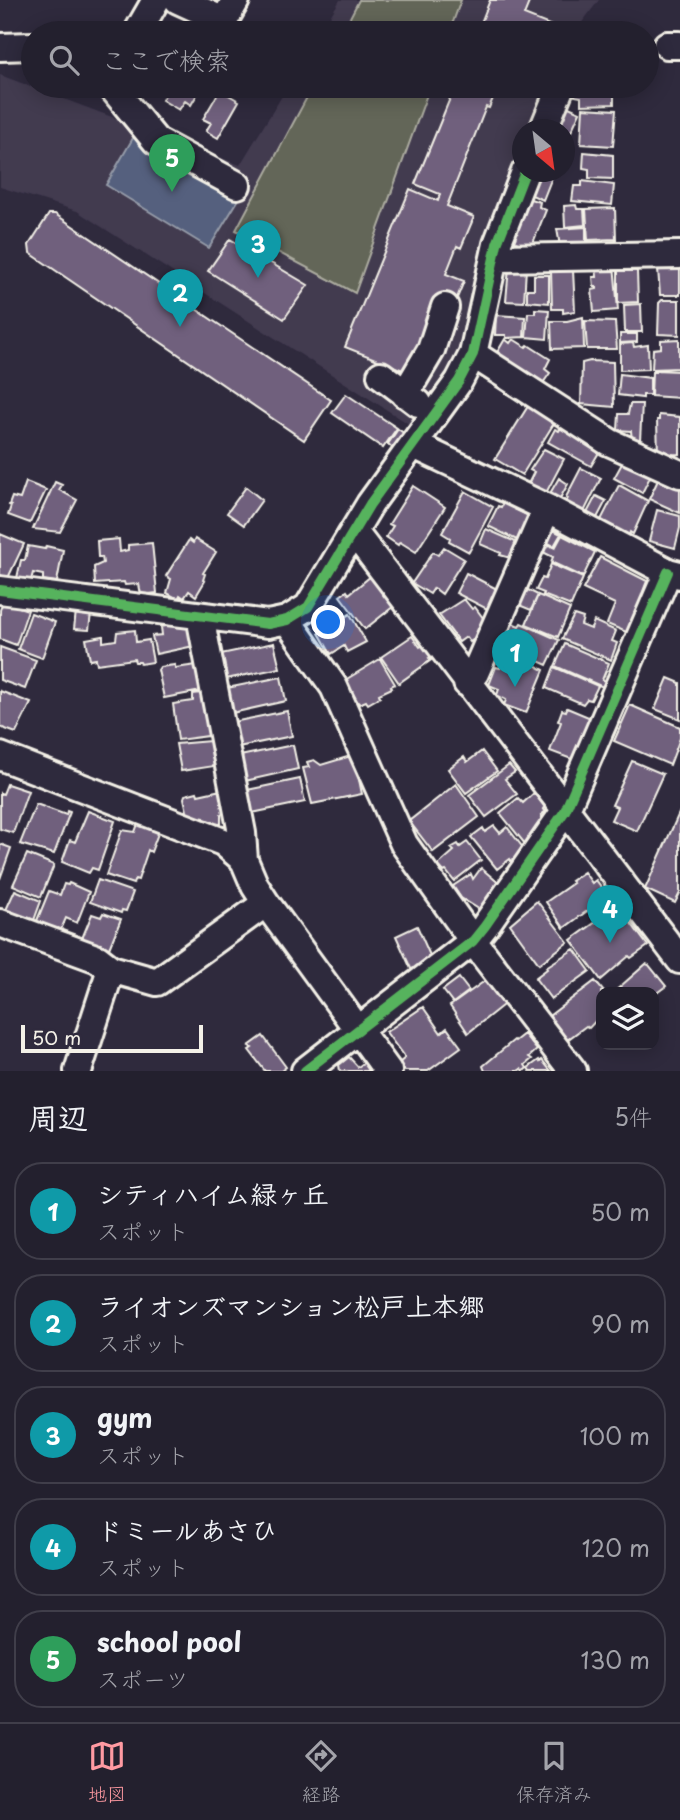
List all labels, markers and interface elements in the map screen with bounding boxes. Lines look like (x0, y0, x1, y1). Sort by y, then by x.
search box (21, 21, 659, 98)
text: ここで検索 (101, 40, 231, 79)
icon: search (45, 41, 83, 79)
north arrow (512, 119, 575, 182)
pin: 5 (149, 134, 195, 192)
pin: 3 (235, 220, 281, 278)
pin: 2 (157, 269, 203, 327)
your location (311, 605, 345, 639)
pin: 1 (492, 629, 538, 687)
pin: 4 (587, 885, 633, 943)
map controls (596, 987, 659, 1050)
button: layers (596, 987, 659, 1050)
scale bar (21, 1022, 203, 1054)
text: 50 m (32, 1023, 81, 1051)
text: 周辺 (28, 1094, 88, 1139)
text: 5件 (614, 1099, 652, 1134)
text: シティハイム緑ヶ丘 (97, 1174, 328, 1213)
text: 1 (48, 1194, 59, 1229)
text: 50 m (590, 1194, 650, 1229)
text: スポット (97, 1213, 189, 1248)
text: ライオンズマンション松戸上本郷 (97, 1286, 484, 1325)
text: 2 (45, 1306, 61, 1341)
text: 90 m (591, 1306, 650, 1341)
text: スポット (97, 1325, 189, 1360)
text: gym (97, 1398, 153, 1437)
text: 3 (45, 1418, 61, 1453)
text: 100 m (580, 1418, 650, 1453)
text: スポット (97, 1437, 189, 1472)
text: ドミールあさひ (97, 1510, 277, 1549)
text: 4 (45, 1530, 61, 1565)
text: 120 m (582, 1530, 650, 1565)
text: スポット (97, 1549, 189, 1584)
text: school pool (97, 1622, 241, 1661)
text: 5 (46, 1642, 60, 1677)
text: 130 m (580, 1642, 650, 1677)
text: スポーツ (97, 1661, 189, 1696)
tab: 地図 (88, 1737, 126, 1807)
tab: 経路 (302, 1737, 340, 1807)
tab: 保存済み (516, 1737, 592, 1807)

